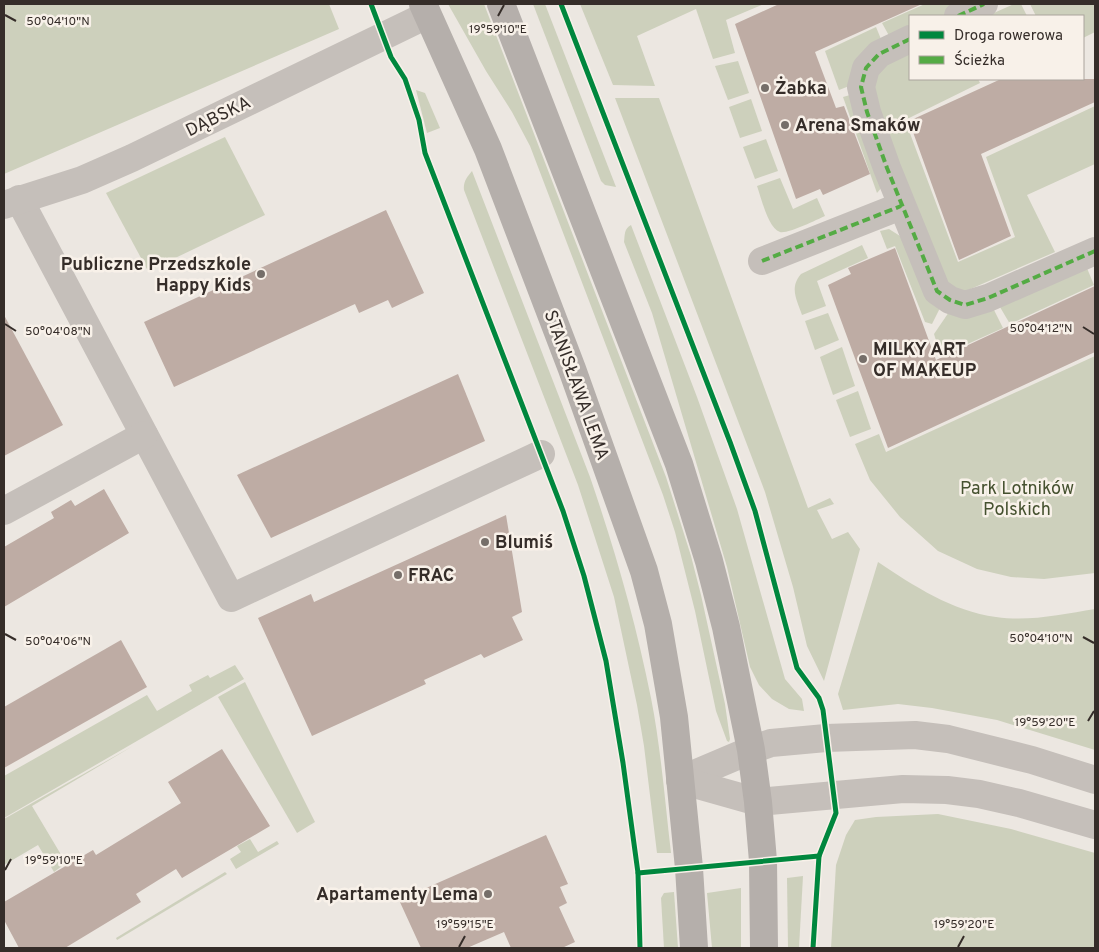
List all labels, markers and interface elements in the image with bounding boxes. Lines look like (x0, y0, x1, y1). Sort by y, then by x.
text: 50°04'10"N (26, 14, 90, 30)
legend (909, 15, 1084, 80)
text: 19°59'10"E (469, 22, 527, 38)
text: Droga rowerowa (954, 27, 1063, 46)
text: Ścieżka (954, 50, 1005, 71)
place label: Żabka (775, 76, 827, 101)
marker: Żabka (759, 82, 771, 94)
street label: DĄBSKA (182, 92, 255, 143)
place label: Arena Smaków (795, 115, 920, 138)
marker: Arena Smaków (779, 119, 791, 131)
place label: Publiczne Przedszkole Happy Kids (61, 254, 251, 298)
marker: Publiczne Przedszkole Happy Kids (255, 268, 267, 280)
street label: STANISŁAWA LEMA (538, 307, 613, 464)
text: 50°04'12"N (1010, 321, 1072, 337)
text: 50°04'08"N (25, 324, 91, 340)
place label: MILKY ART OF MAKEUP (873, 339, 977, 383)
marker: MILKY ART OF MAKEUP (857, 353, 869, 365)
park label: Park Lotników Polskich (960, 478, 1074, 522)
place label: Blumiś (495, 532, 553, 555)
marker: Blumiś (479, 536, 491, 548)
place label: FRAC (408, 565, 454, 588)
marker: FRAC (392, 569, 404, 581)
text: 50°04'10"N (1009, 631, 1073, 647)
text: 50°04'06"N (25, 634, 91, 650)
text: 19°59'20"E (1015, 715, 1075, 731)
text: 19°59'10"E (25, 853, 83, 869)
place label: Apartamenty Lema (316, 884, 478, 907)
marker: Apartamenty Lema (482, 888, 494, 900)
text: 19°59'15"E (436, 917, 494, 933)
text: 19°59'20"E (934, 917, 994, 933)

